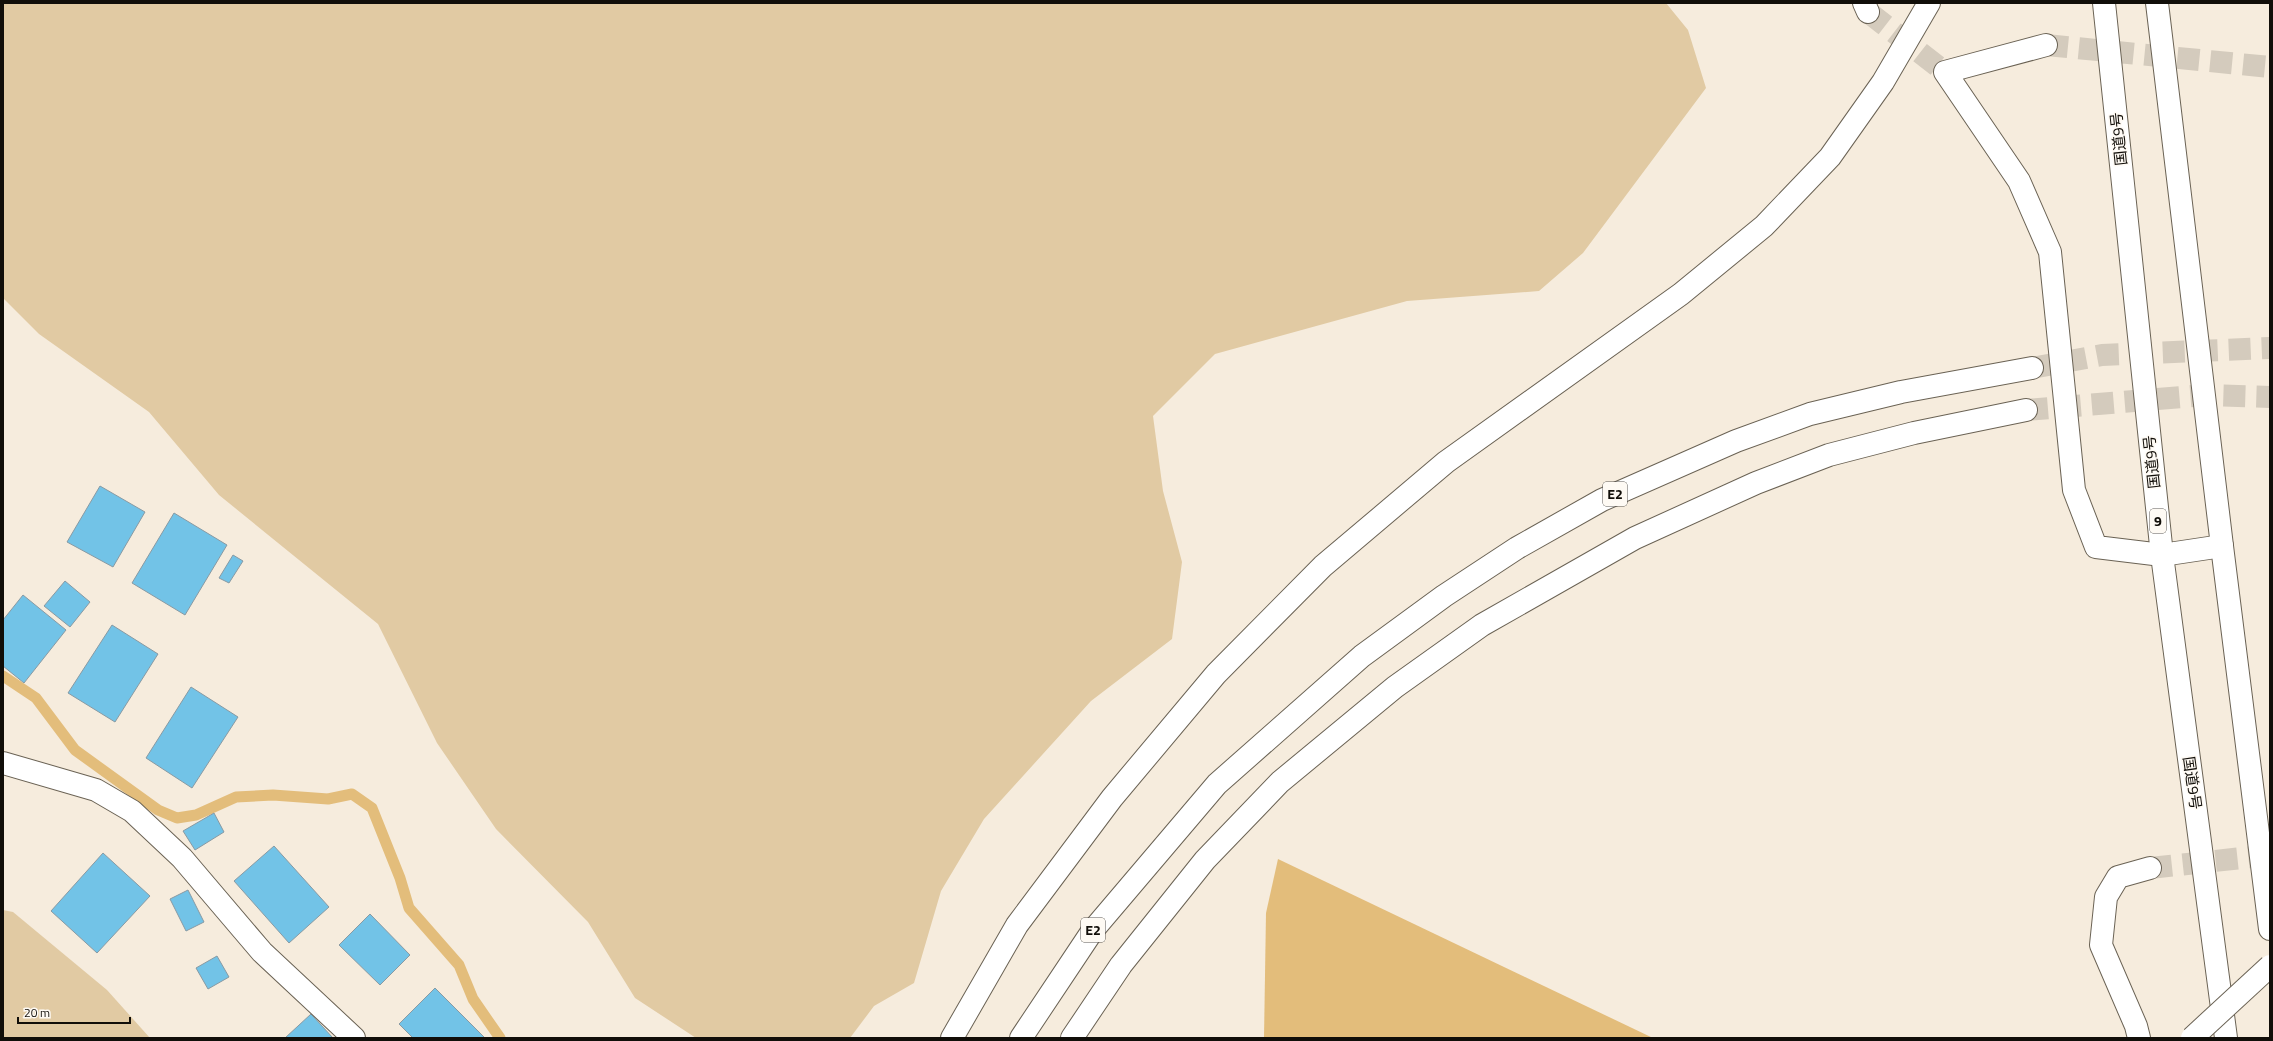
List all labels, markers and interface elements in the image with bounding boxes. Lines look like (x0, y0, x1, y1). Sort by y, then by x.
street label: 国道9号 (2104, 111, 2133, 167)
street label: 国道9号 (2137, 434, 2166, 490)
road number: E2 (1603, 482, 1627, 506)
road number: 9 (2150, 509, 2166, 533)
street label: 国道9号 (2177, 755, 2208, 811)
road number: E2 (1081, 918, 1105, 942)
scale bar (18, 999, 130, 1025)
text: 20 m (24, 1003, 50, 1022)

